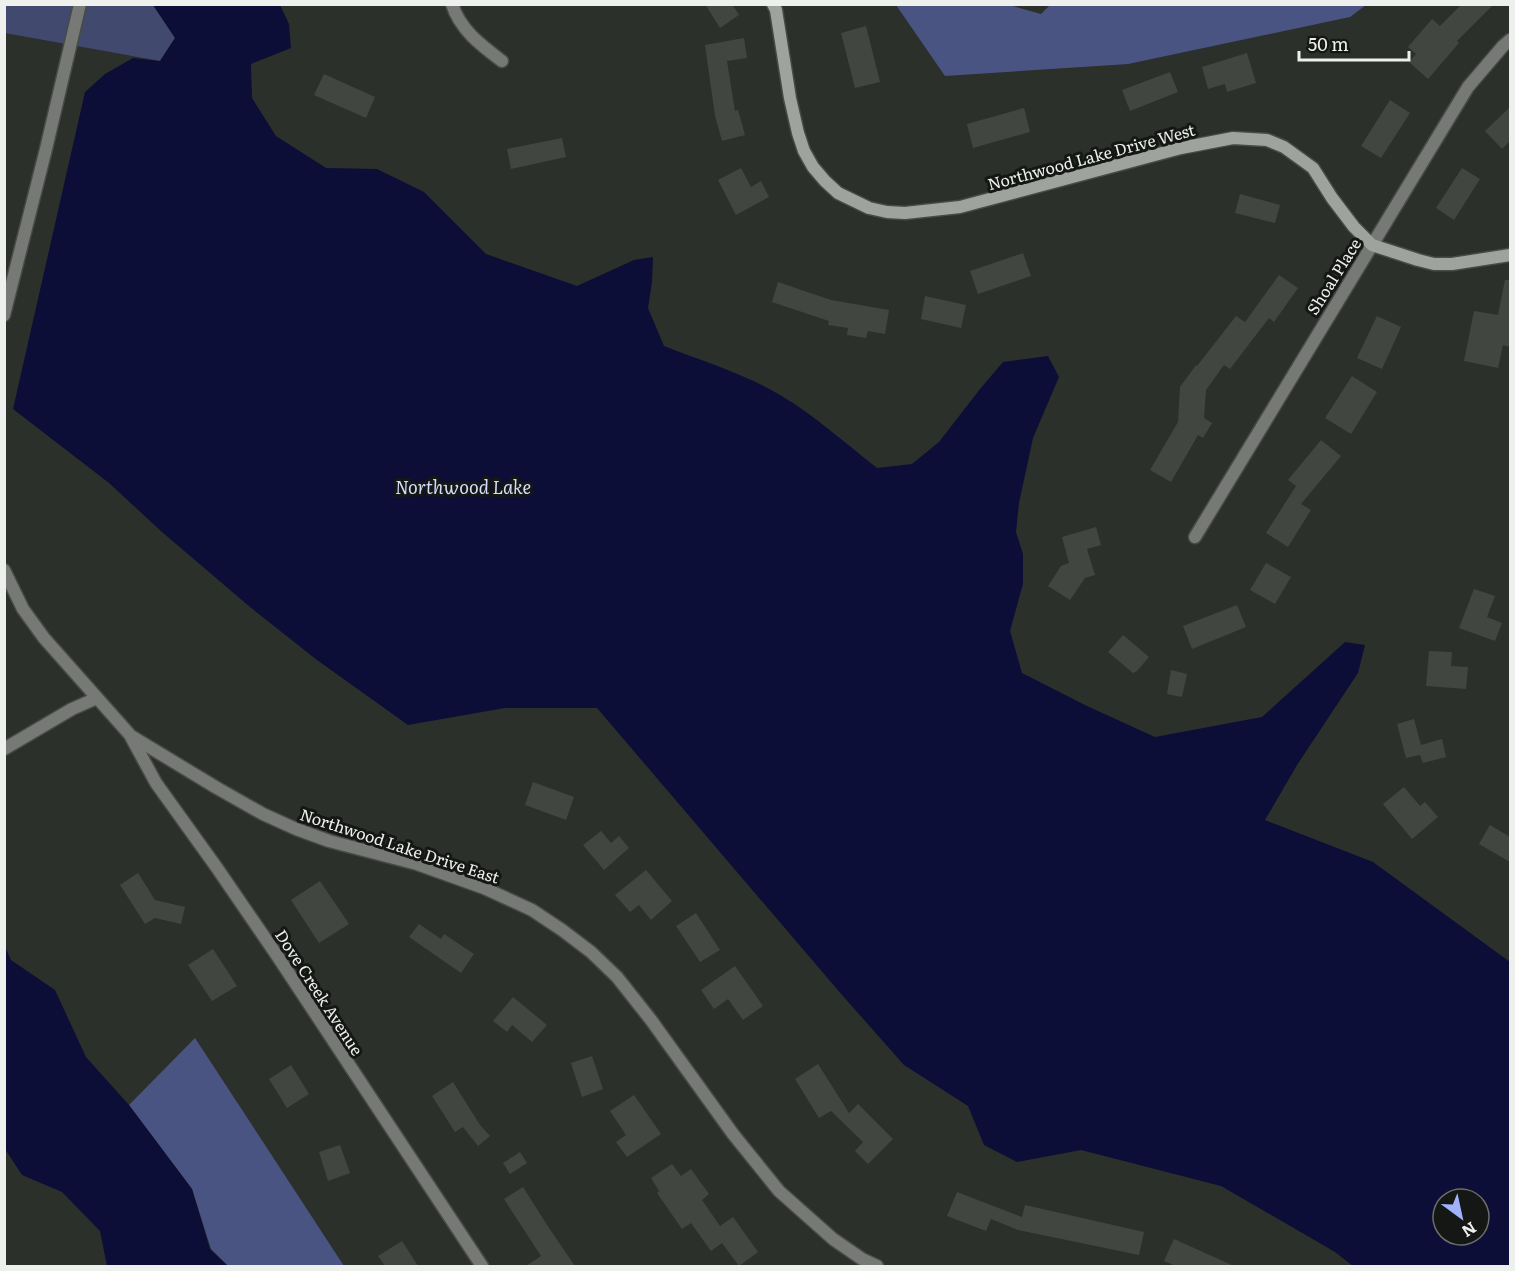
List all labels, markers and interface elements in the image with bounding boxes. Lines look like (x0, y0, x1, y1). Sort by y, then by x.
scale bar (1299, 24, 1408, 62)
text: 50 m (1308, 30, 1349, 57)
street label: Northwood Lake Drive West (985, 117, 1198, 195)
street label: Shoal Place (1300, 233, 1366, 319)
water label: Northwood Lake (395, 473, 531, 500)
street label: Northwood Lake Drive East (297, 801, 503, 889)
street label: Dove Creek Avenue (270, 924, 370, 1060)
north arrow (1431, 1187, 1491, 1247)
text: N (1458, 1217, 1482, 1244)

